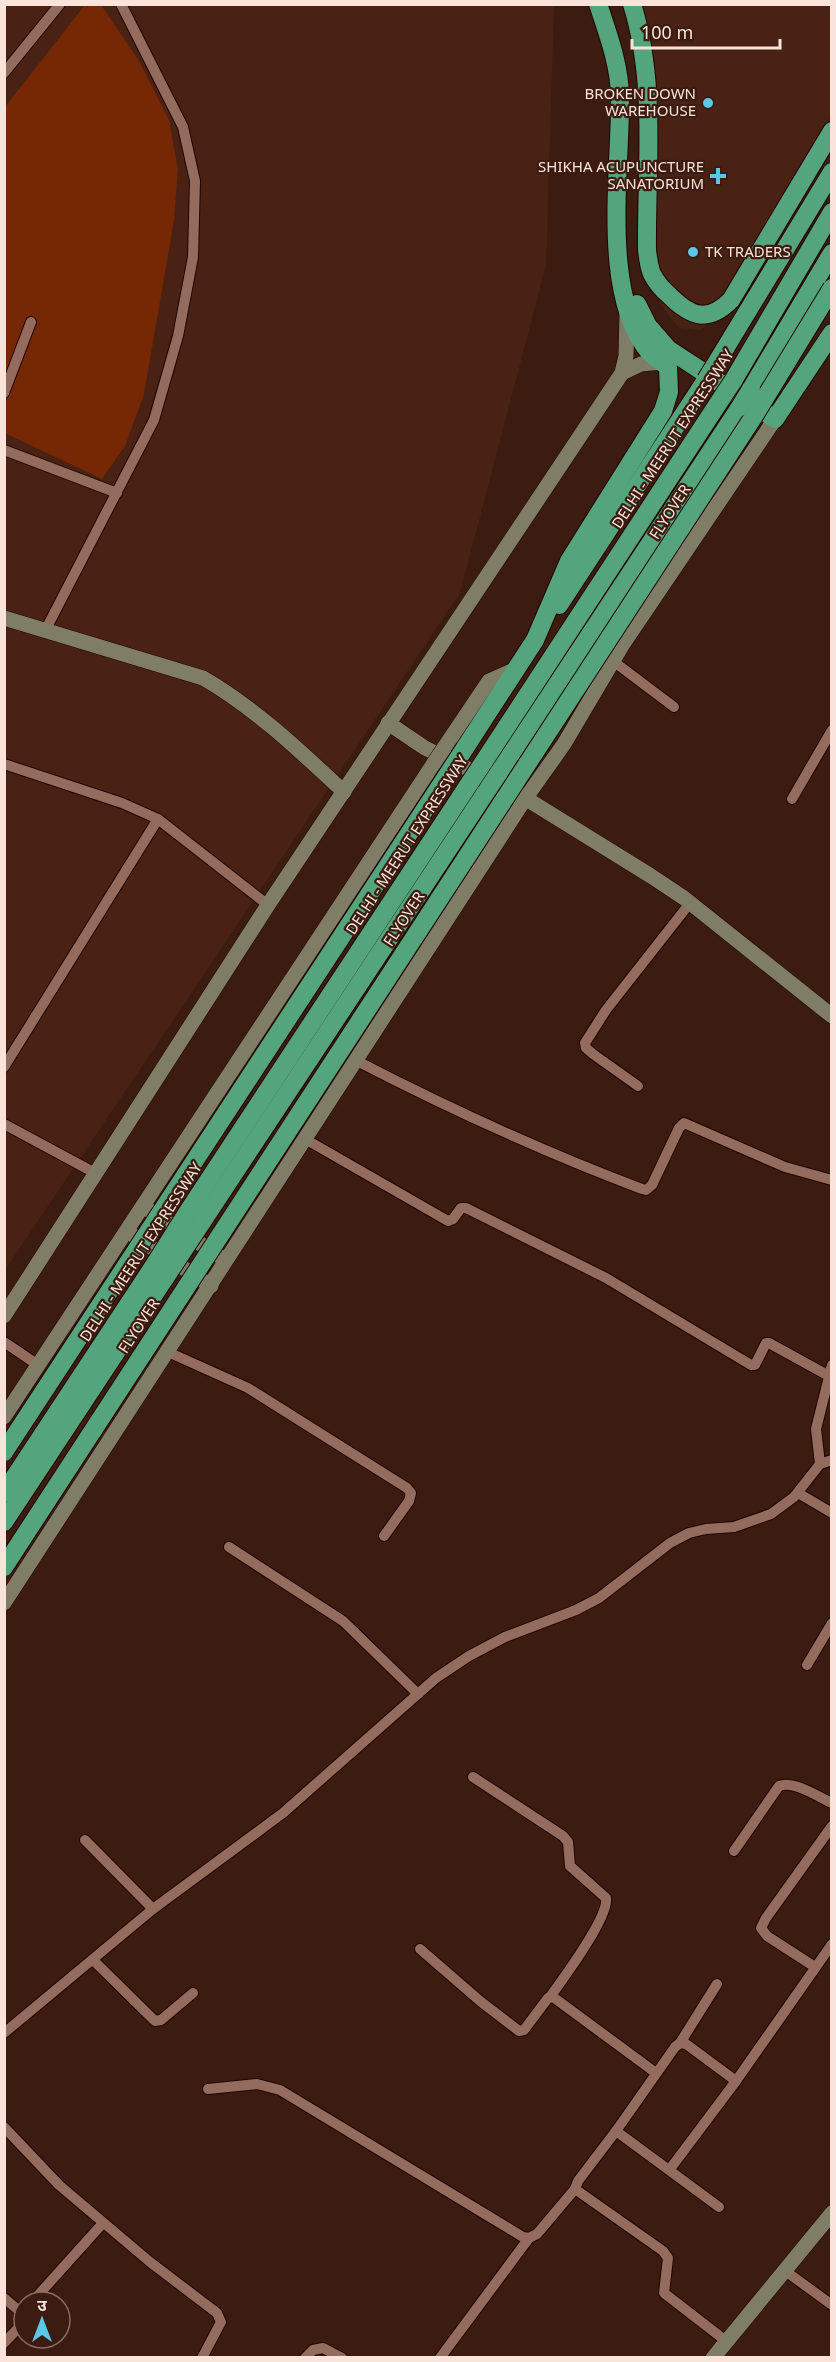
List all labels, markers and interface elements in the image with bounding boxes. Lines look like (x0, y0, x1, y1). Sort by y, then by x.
scale bar (632, 12, 780, 50)
text: 100 m (641, 20, 693, 44)
place label: BROKEN DOWN WAREHOUSE (584, 83, 696, 120)
marker: BROKEN DOWN WAREHOUSE (701, 96, 715, 110)
place label: SHIKHA ACUPUNCTURE SANATORIUM (538, 156, 704, 193)
marker: SHIKHA ACUPUNCTURE SANATORIUM (709, 167, 727, 185)
place label: TK TRADERS (705, 241, 791, 261)
marker: TK TRADERS (686, 245, 700, 259)
street label: DELHI - MEERUT EXPRESSWAY (607, 345, 738, 532)
street label: FLYOVER (644, 480, 695, 543)
street label: DELHI - MEERUT EXPRESSWAY (341, 751, 472, 938)
street label: FLYOVER (378, 887, 429, 950)
street label: DELHI - MEERUT EXPRESSWAY (75, 1158, 206, 1345)
street label: FLYOVER (113, 1294, 164, 1357)
north arrow (12, 2290, 72, 2350)
text: उ (37, 2294, 47, 2316)

